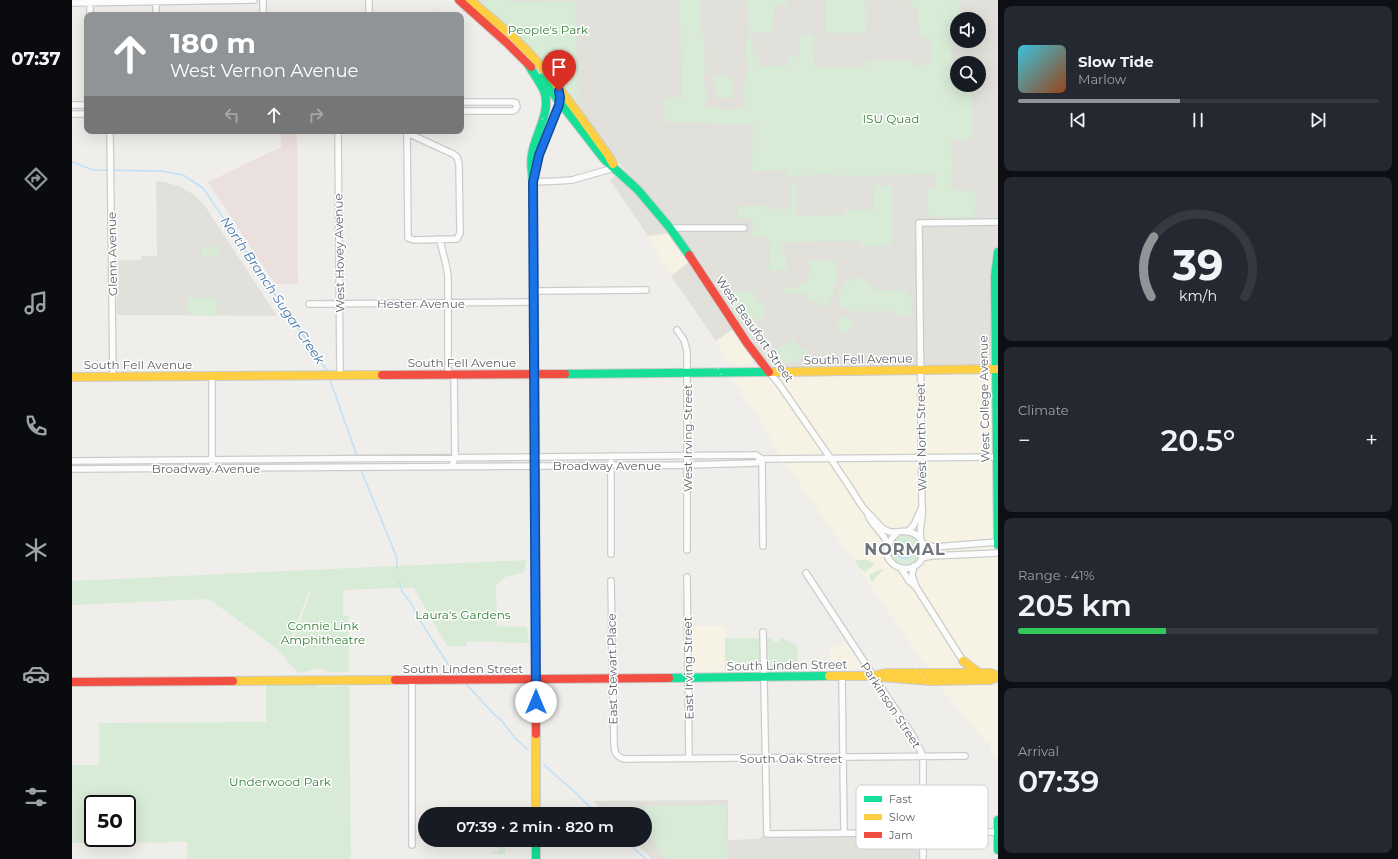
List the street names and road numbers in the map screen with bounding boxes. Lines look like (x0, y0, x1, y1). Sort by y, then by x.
street label: West Hovey Avenue (330, 193, 348, 313)
street label: Glenn Avenue (104, 212, 120, 296)
street label: West Beaufort Street (713, 273, 797, 385)
street label: Hester Avenue (377, 296, 465, 311)
street label: West College Avenue (975, 335, 993, 463)
street label: South Fell Avenue (804, 351, 912, 367)
street label: South Fell Avenue (408, 355, 516, 370)
street label: South Fell Avenue (84, 357, 192, 372)
street label: West North Street (913, 383, 929, 491)
street label: West Irving Street (680, 384, 695, 492)
street label: Broadway Avenue (553, 458, 661, 473)
street label: Broadway Avenue (152, 461, 260, 476)
street label: East Stewart Place (604, 613, 620, 725)
street label: East Irving Street (680, 616, 696, 720)
street label: South Linden Street (727, 656, 847, 674)
street label: Parkinson Street (858, 659, 924, 751)
street label: South Linden Street (403, 661, 523, 676)
street label: South Oak Street (740, 751, 843, 766)

